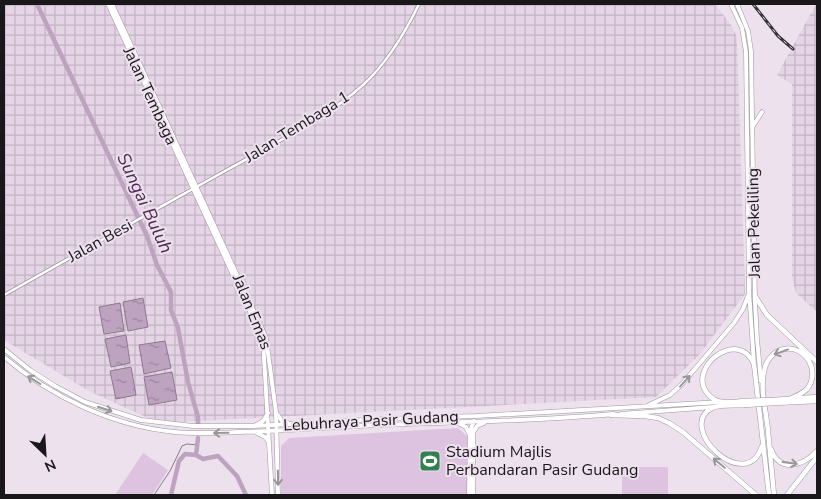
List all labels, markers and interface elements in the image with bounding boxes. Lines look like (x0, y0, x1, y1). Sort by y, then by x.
street label: Jalan Tembaga (117, 42, 182, 149)
street label: Jalan Tembaga 1 (239, 86, 354, 169)
water label: Sungai Buluh (111, 149, 179, 257)
street label: Jalan Pekeliling (742, 168, 766, 279)
street label: Jalan Besi (63, 214, 136, 268)
street label: Jalan Emas (227, 270, 277, 353)
one-way arrow (774, 348, 789, 357)
one-way arrow (679, 374, 691, 387)
one-way arrow (28, 375, 42, 385)
one-way arrow (97, 405, 112, 414)
street label: Lebuhraya Pasir Gudang (283, 405, 459, 437)
one-way arrow (213, 428, 230, 438)
north arrow (20, 429, 70, 479)
place label: Stadium Majlis Perbandaran Pasir Gudang (446, 441, 638, 481)
sports icon: Stadium Majlis Perbandaran Pasir Gudang (418, 449, 442, 473)
text: N (42, 455, 59, 476)
one-way arrow (713, 458, 726, 469)
one-way arrow (782, 458, 798, 468)
one-way arrow (273, 470, 283, 486)

